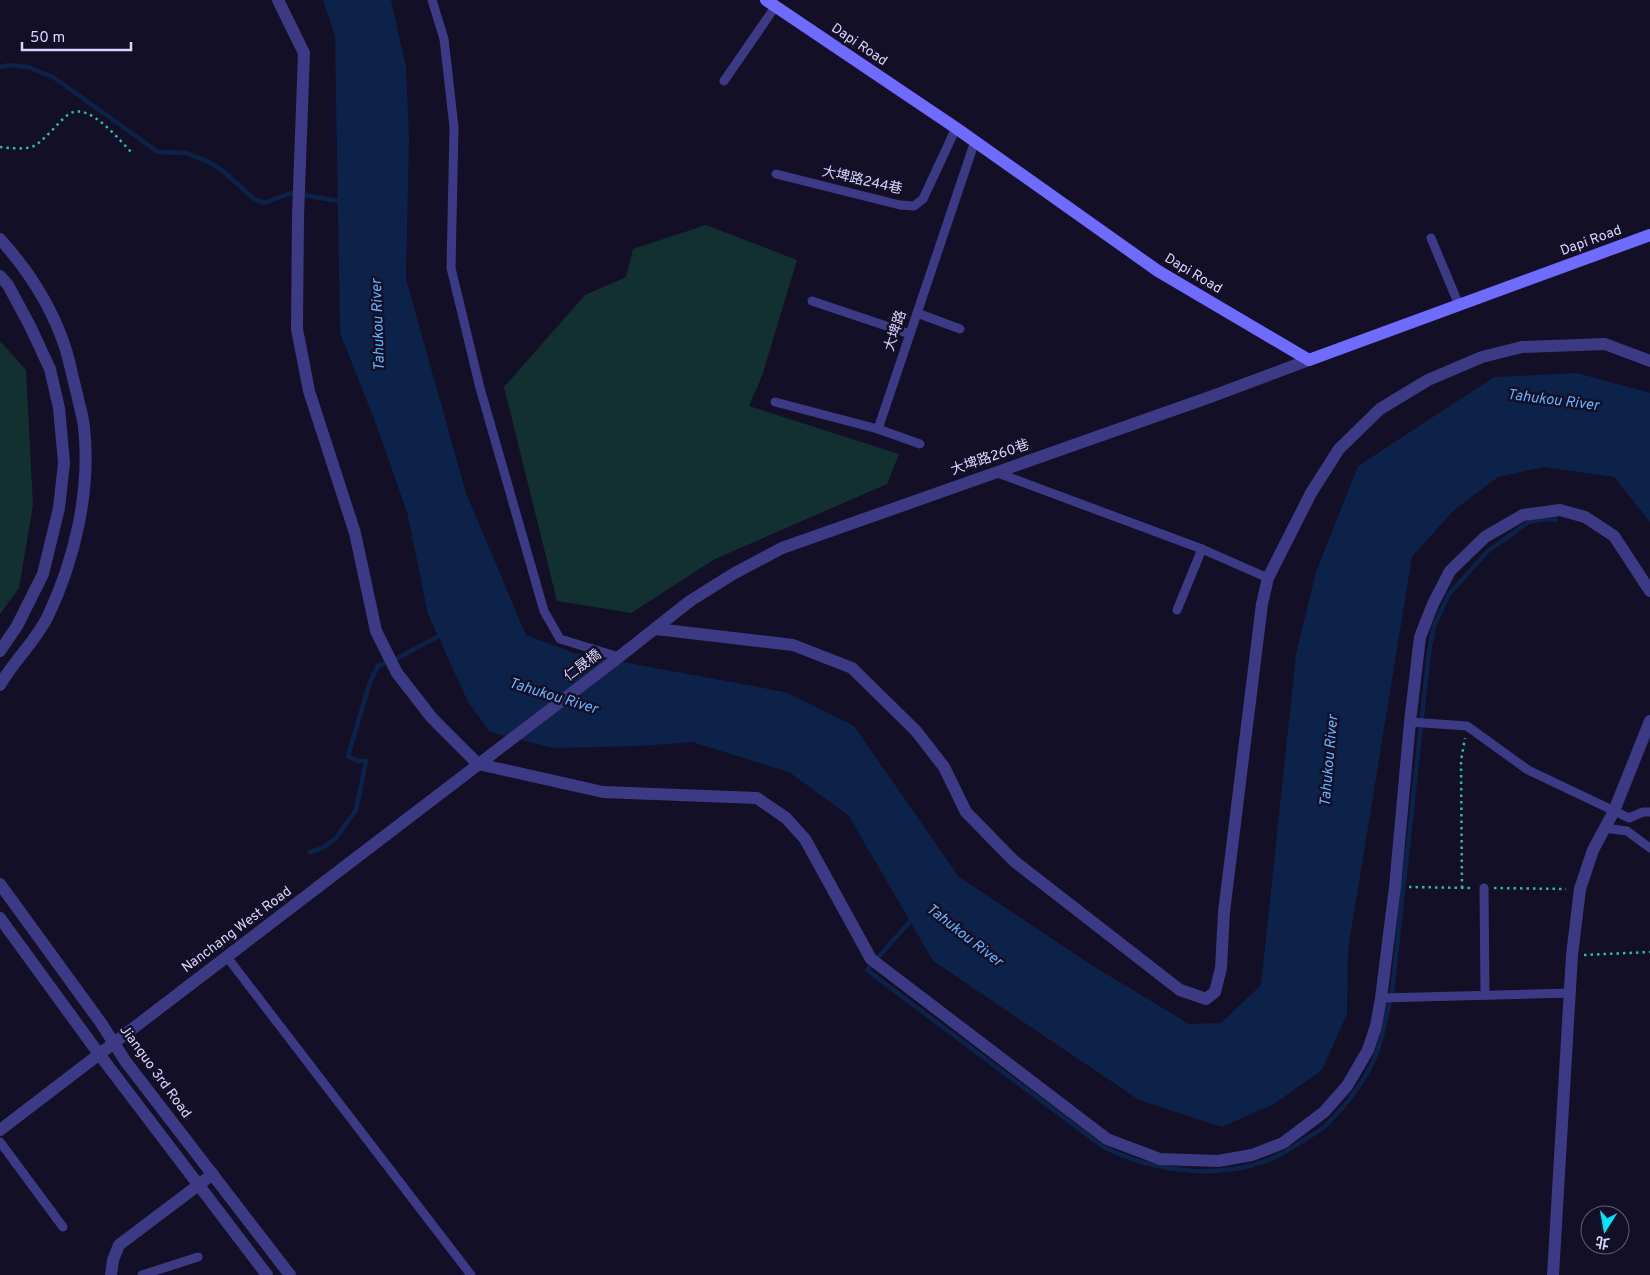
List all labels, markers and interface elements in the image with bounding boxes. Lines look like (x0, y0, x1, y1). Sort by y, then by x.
scale bar (22, 20, 131, 52)
street label: Dapi Road (828, 20, 890, 70)
text: 50 m (30, 29, 65, 48)
street label: 大埤路244巷 (820, 163, 904, 198)
street label: Dapi Road (1558, 222, 1624, 260)
street label: Dapi Road (1161, 250, 1225, 298)
water label: Tahukou River (368, 277, 390, 371)
street label: 大埤路 (880, 308, 911, 354)
water label: Tahukou River (1506, 386, 1601, 416)
street label: 大埤路260巷 (948, 436, 1031, 479)
street label: 仁晟橋 (561, 647, 605, 685)
water label: Tahukou River (506, 674, 601, 720)
water label: Tahukou River (1317, 713, 1344, 808)
street label: Nanchang West Road (179, 883, 295, 977)
water label: Tahukou River (922, 900, 1007, 973)
street label: Jianguo 3rd Road (116, 1022, 194, 1122)
north arrow (1580, 1205, 1630, 1255)
text: 北 (1594, 1232, 1611, 1251)

